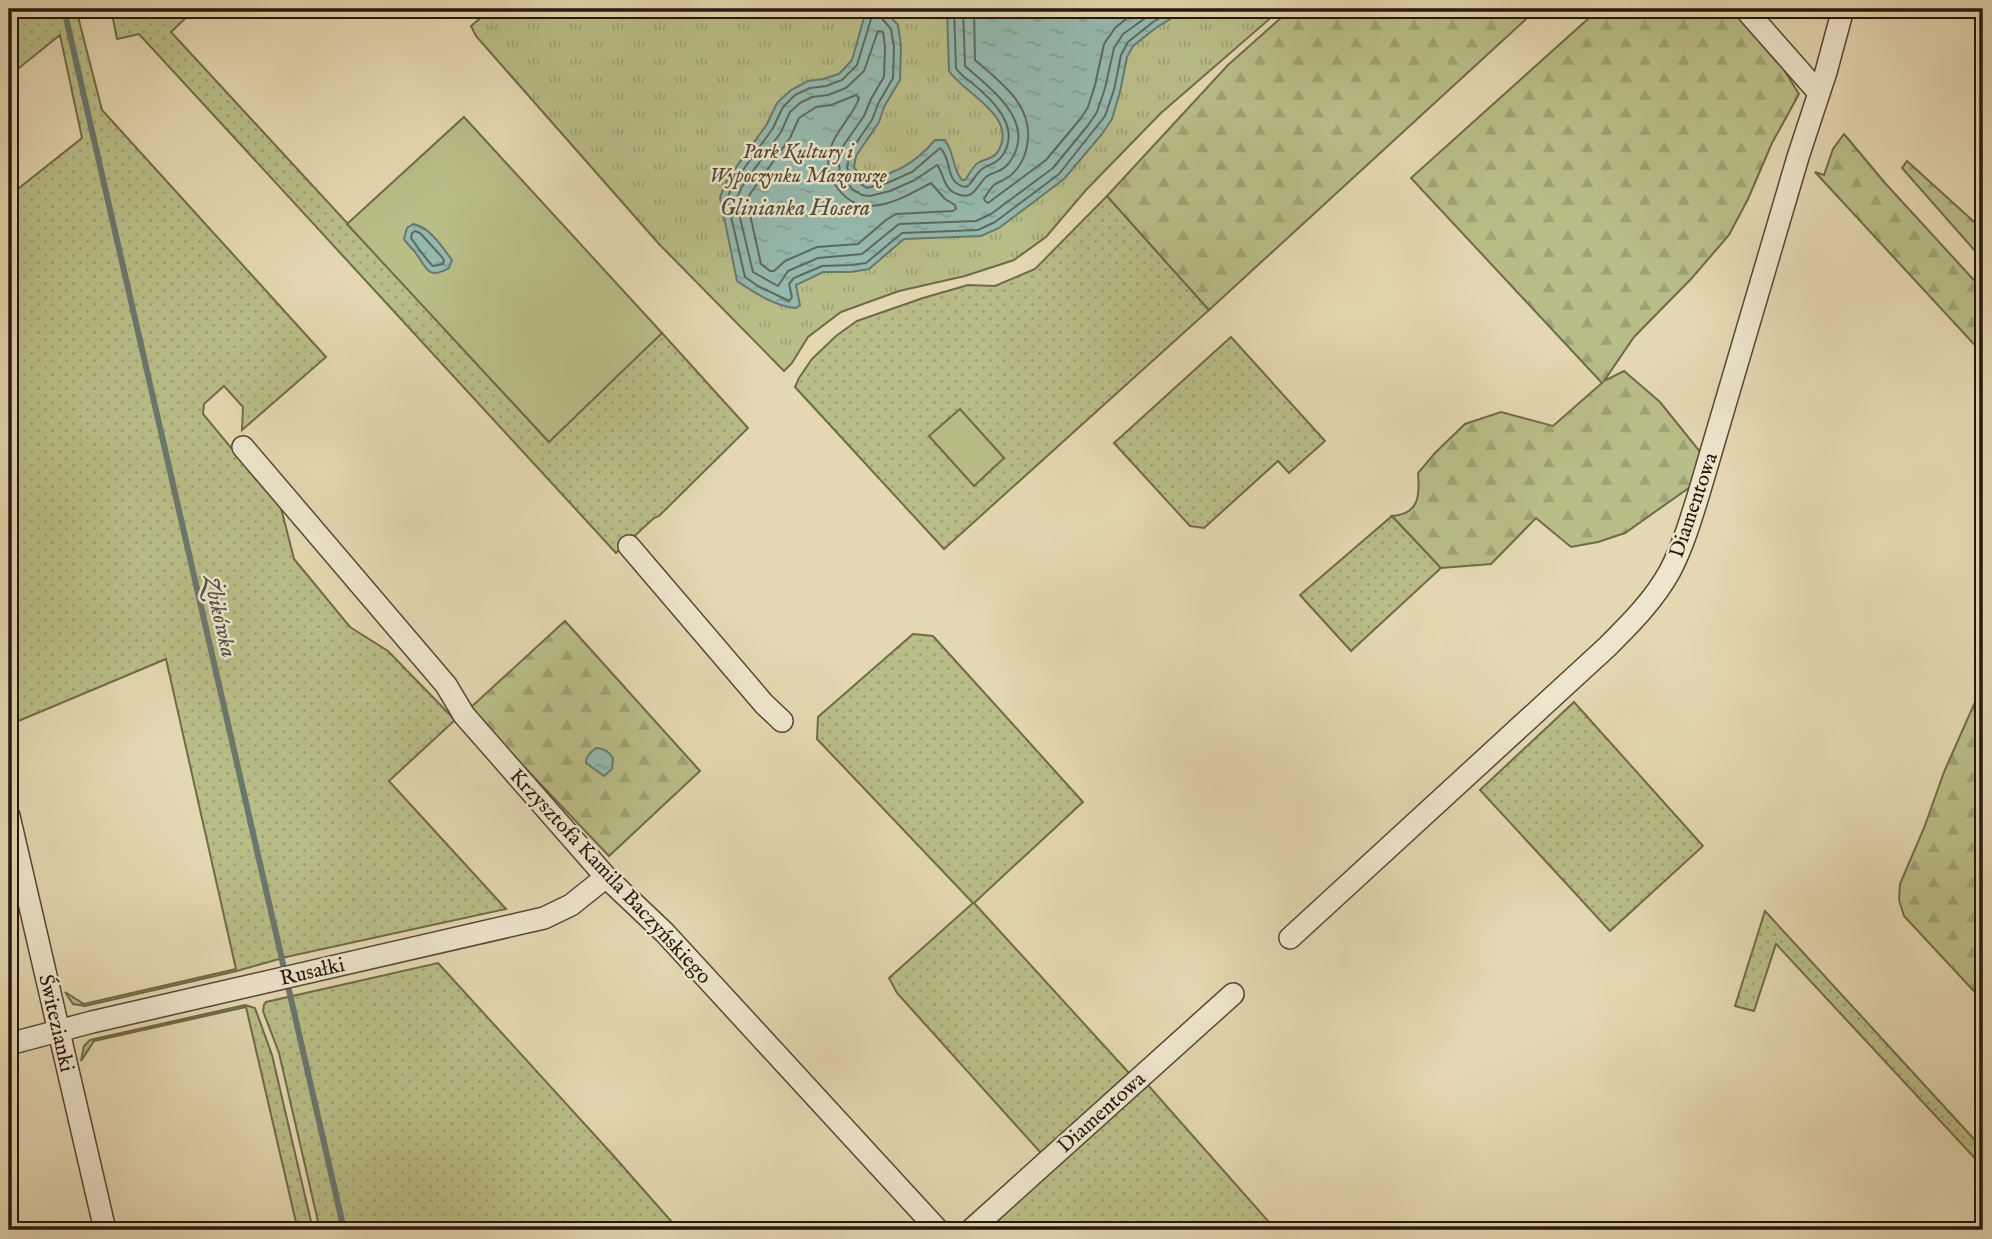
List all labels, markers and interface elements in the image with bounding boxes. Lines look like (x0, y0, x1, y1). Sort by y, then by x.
park label: Park Kultury i Wypoczynku Mazowsze (709, 139, 887, 190)
water label: Glinianka Hosera (720, 194, 870, 223)
street label: Diamentowa (1664, 448, 1725, 562)
water label: Żbikówka (195, 571, 243, 660)
street label: Krzysztofa Kamila Baczyńskiego (503, 764, 717, 990)
street label: Rusałki (277, 952, 347, 993)
street label: Świtezianki (31, 972, 81, 1075)
street label: Diamentowa (1052, 1066, 1152, 1160)

